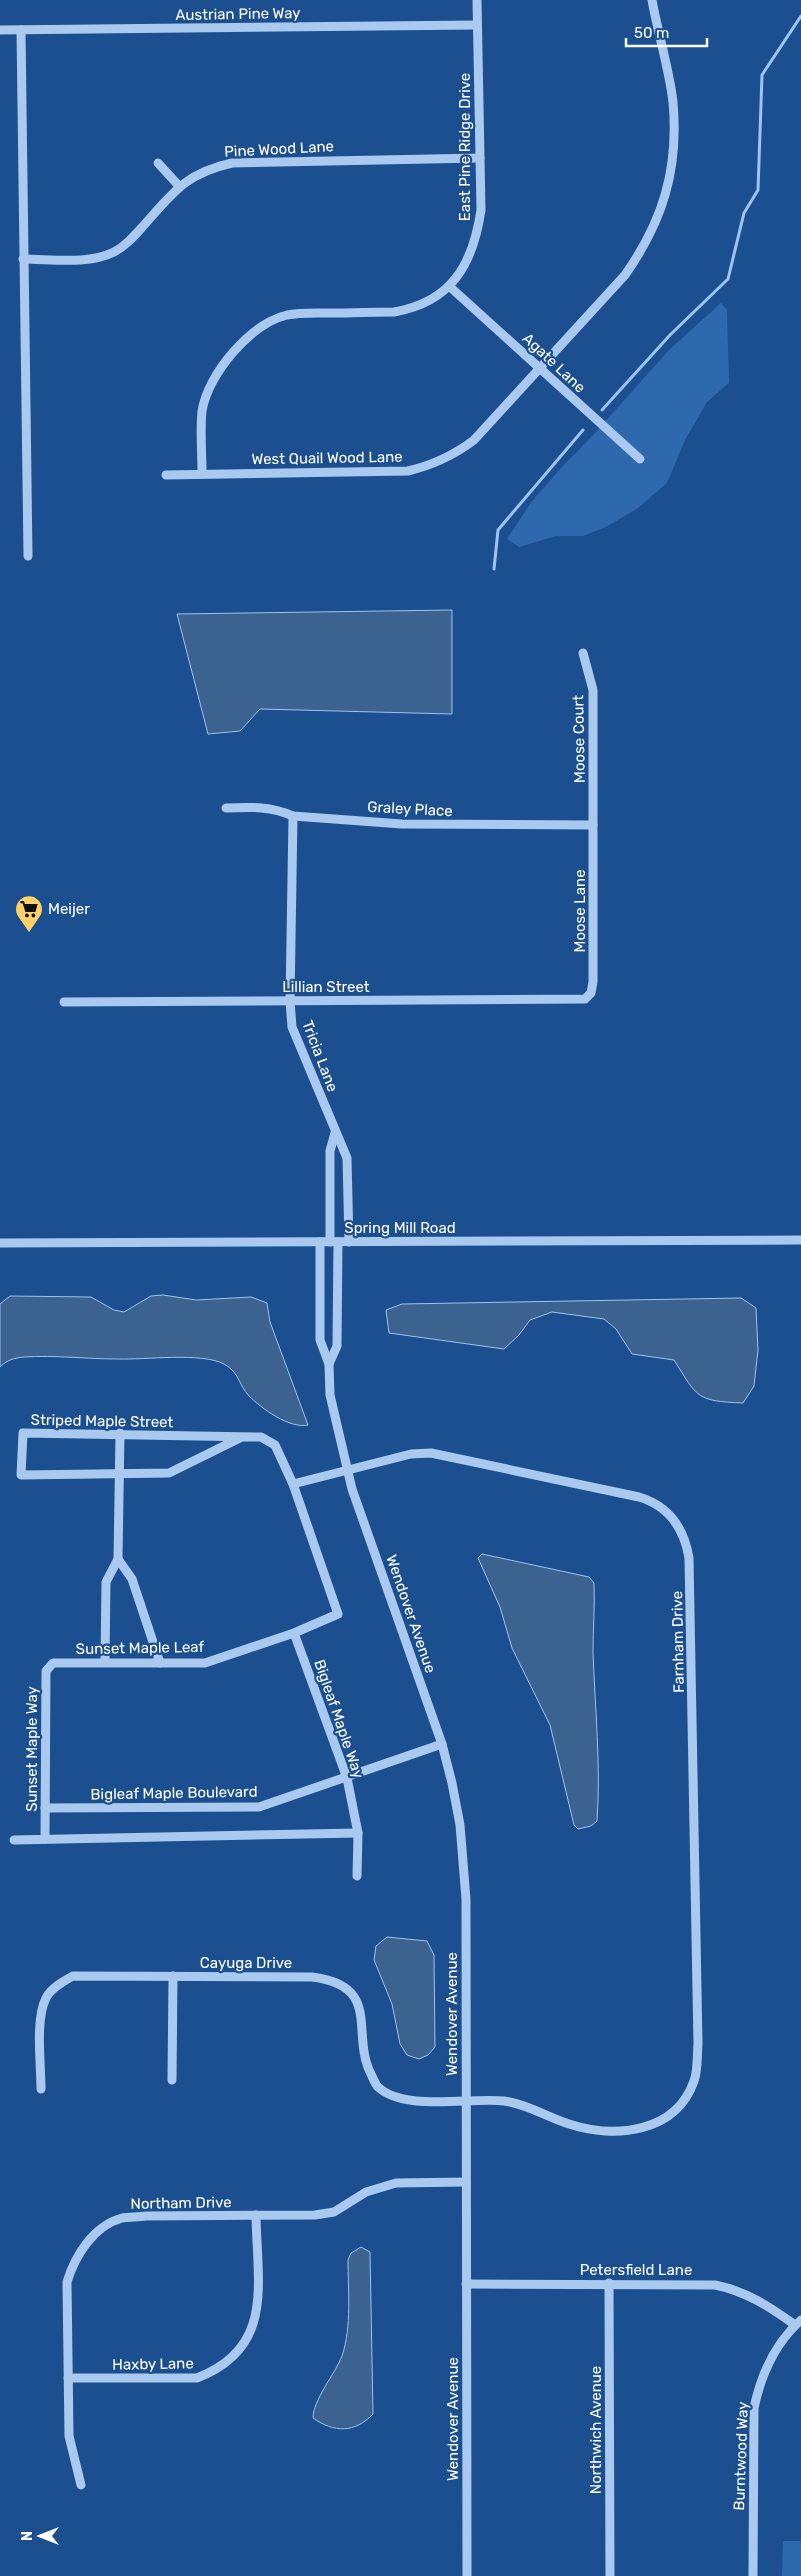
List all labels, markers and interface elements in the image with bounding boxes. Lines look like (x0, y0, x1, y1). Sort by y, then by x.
street label: Austrian Pine Way (175, 4, 301, 24)
scale bar (626, 15, 707, 47)
text: 50 m (634, 24, 669, 42)
street label: East Pine Ridge Drive (456, 73, 474, 221)
street label: Pine Wood Lane (224, 137, 334, 161)
street label: Agate Lane (519, 329, 589, 397)
street label: West Quail Wood Lane (251, 448, 403, 468)
street label: Moose Court (569, 695, 589, 783)
street label: Graley Place (367, 798, 453, 820)
street label: Moose Lane (571, 869, 589, 953)
supermarket icon: Meijer (14, 894, 44, 933)
place label: Meijer (48, 900, 90, 918)
street label: Lillian Street (282, 978, 370, 996)
street label: Tricia Lane (298, 1018, 342, 1094)
street label: Spring Mill Road (344, 1219, 456, 1237)
street label: Striped Maple Street (31, 1411, 174, 1431)
street label: Wendover Avenue (382, 1552, 440, 1676)
street label: Farnham Drive (668, 1591, 688, 1693)
street label: Sunset Maple Leaf (76, 1638, 205, 1658)
street label: Bigleaf Maple Way (310, 1657, 368, 1781)
street label: Sunset Maple Way (23, 1686, 41, 1812)
street label: Bigleaf Maple Boulevard (90, 1783, 258, 1803)
street label: Wendover Avenue (443, 1952, 461, 2076)
street label: Cayuga Drive (200, 1954, 292, 1972)
street label: Northam Drive (130, 2193, 232, 2213)
street label: Petersfield Lane (580, 2261, 692, 2279)
street label: Haxby Lane (112, 2354, 194, 2374)
street label: Wendover Avenue (444, 2357, 462, 2481)
street label: Northwich Avenue (587, 2366, 605, 2494)
street label: Burntwood Way (730, 2401, 752, 2511)
north arrow (15, 2511, 65, 2561)
text: N (19, 2531, 36, 2541)

